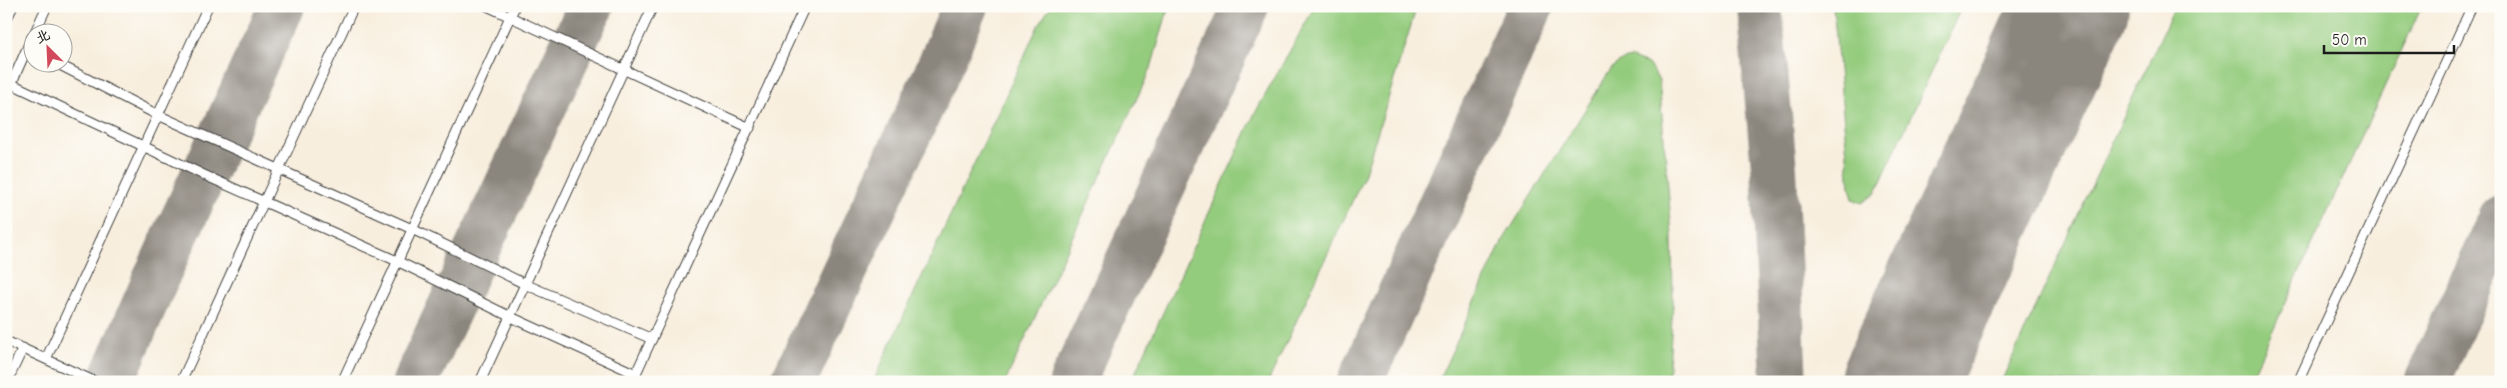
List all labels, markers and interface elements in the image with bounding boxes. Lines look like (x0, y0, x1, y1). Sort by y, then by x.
north arrow (22, 22, 72, 72)
scale bar (2324, 22, 2454, 54)
text: 北 (33, 26, 53, 47)
text: 50 m (2332, 31, 2367, 49)

